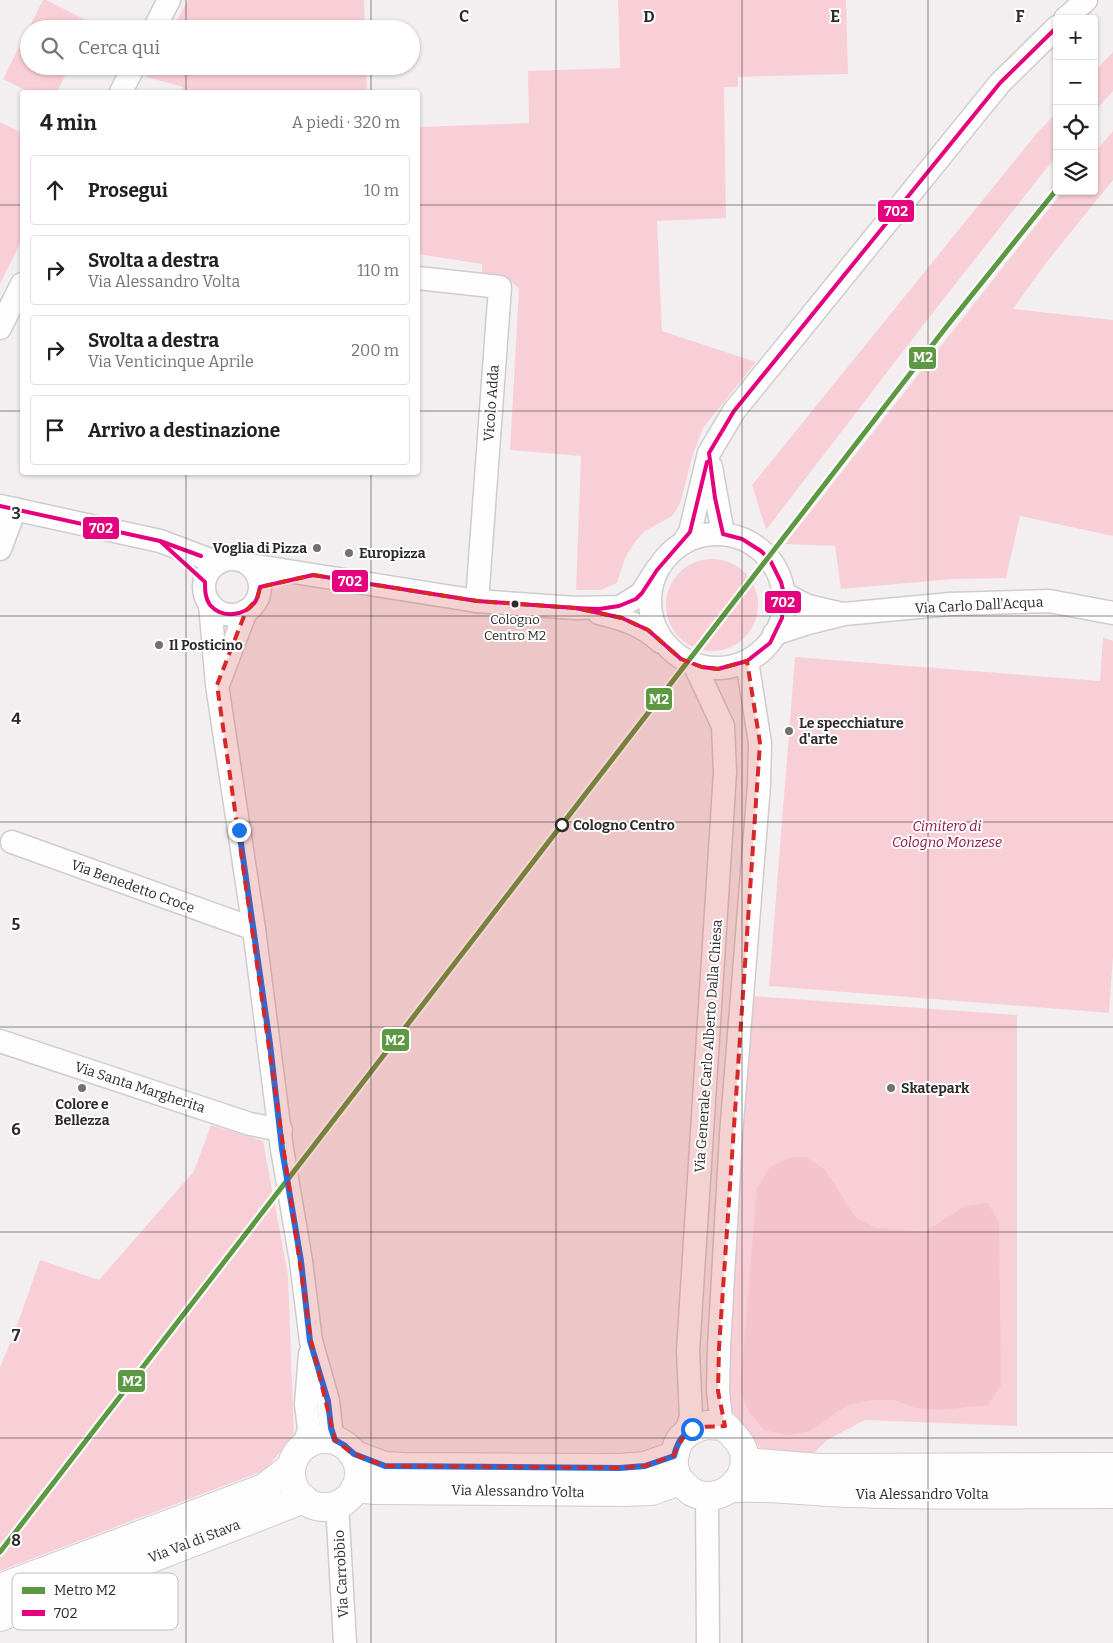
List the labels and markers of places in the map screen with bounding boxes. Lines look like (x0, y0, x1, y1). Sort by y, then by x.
place label: Voglia di Pizza (213, 540, 307, 557)
marker: Voglia di Pizza (311, 542, 323, 554)
place label: Europizza (359, 545, 426, 562)
marker: Europizza (343, 547, 355, 559)
marker: Cologno Centro M2 (510, 599, 520, 609)
place label: Cologno Centro M2 (484, 612, 546, 643)
place label: Il Posticino (169, 637, 243, 654)
marker: Il Posticino (153, 639, 165, 651)
place label: Le specchiature d'arte (799, 715, 904, 748)
marker: Le specchiature d'arte (783, 725, 795, 737)
place label: Cologno Centro (573, 817, 675, 834)
marker: Cologno Centro (555, 818, 569, 832)
place label: Skatepark (901, 1080, 970, 1097)
marker: Colore e Bellezza (76, 1082, 88, 1094)
marker: Skatepark (885, 1082, 897, 1094)
place label: Colore e Bellezza (55, 1096, 110, 1129)

